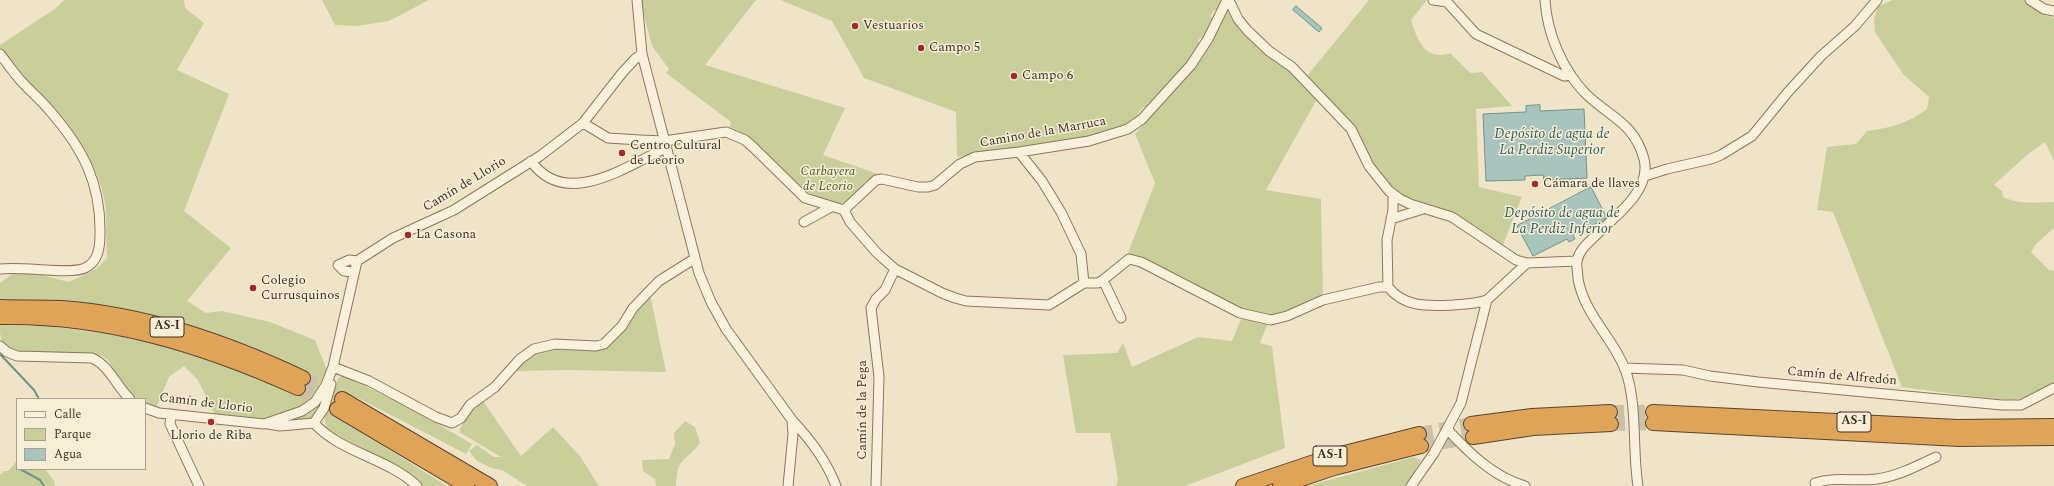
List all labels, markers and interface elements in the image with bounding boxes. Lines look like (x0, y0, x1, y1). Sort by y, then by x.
place label: Vestuarios (863, 18, 924, 34)
marker: Vestuarios (850, 21, 860, 31)
place label: Campo 5 (929, 40, 980, 56)
marker: Campo 5 (916, 43, 926, 53)
place label: Campo 6 (1022, 68, 1073, 84)
marker: Campo 6 (1009, 71, 1019, 81)
street label: Camino de la Marruca (979, 114, 1107, 152)
water label: Depósito de agua de La Perdiz Superior (1494, 127, 1610, 160)
place label: Centro Cultural de Leorio (630, 138, 721, 169)
marker: Centro Cultural de Leorio (617, 148, 627, 158)
street label: Camín de Llorio (421, 154, 509, 216)
park label: Carbayera de Leorio (801, 164, 855, 195)
place label: Cámara de llaves (1543, 176, 1640, 192)
marker: Cámara de llaves (1530, 179, 1540, 189)
water label: Depósito de agua de La Perdiz Inferior (1504, 206, 1620, 238)
place label: La Casona (416, 227, 476, 243)
marker: La Casona (403, 230, 413, 240)
place label: Colegio Currusquinos (261, 273, 340, 304)
marker: Colegio Currusquinos (248, 283, 258, 293)
road number: AS-I (150, 317, 184, 337)
street label: Camín de la Pega (855, 360, 871, 460)
street label: Camín de Alfredón (1787, 364, 1897, 390)
street label: Camín de Llorio (158, 391, 254, 417)
legend (16, 398, 146, 470)
text: Calle (54, 405, 81, 424)
road number: AS-I (1837, 412, 1871, 432)
marker: Llorio de Riba (206, 417, 216, 427)
text: Parque (54, 425, 91, 444)
place label: Llorio de Riba (170, 428, 252, 444)
text: Agua (54, 445, 82, 464)
road number: AS-I (1313, 446, 1347, 466)

